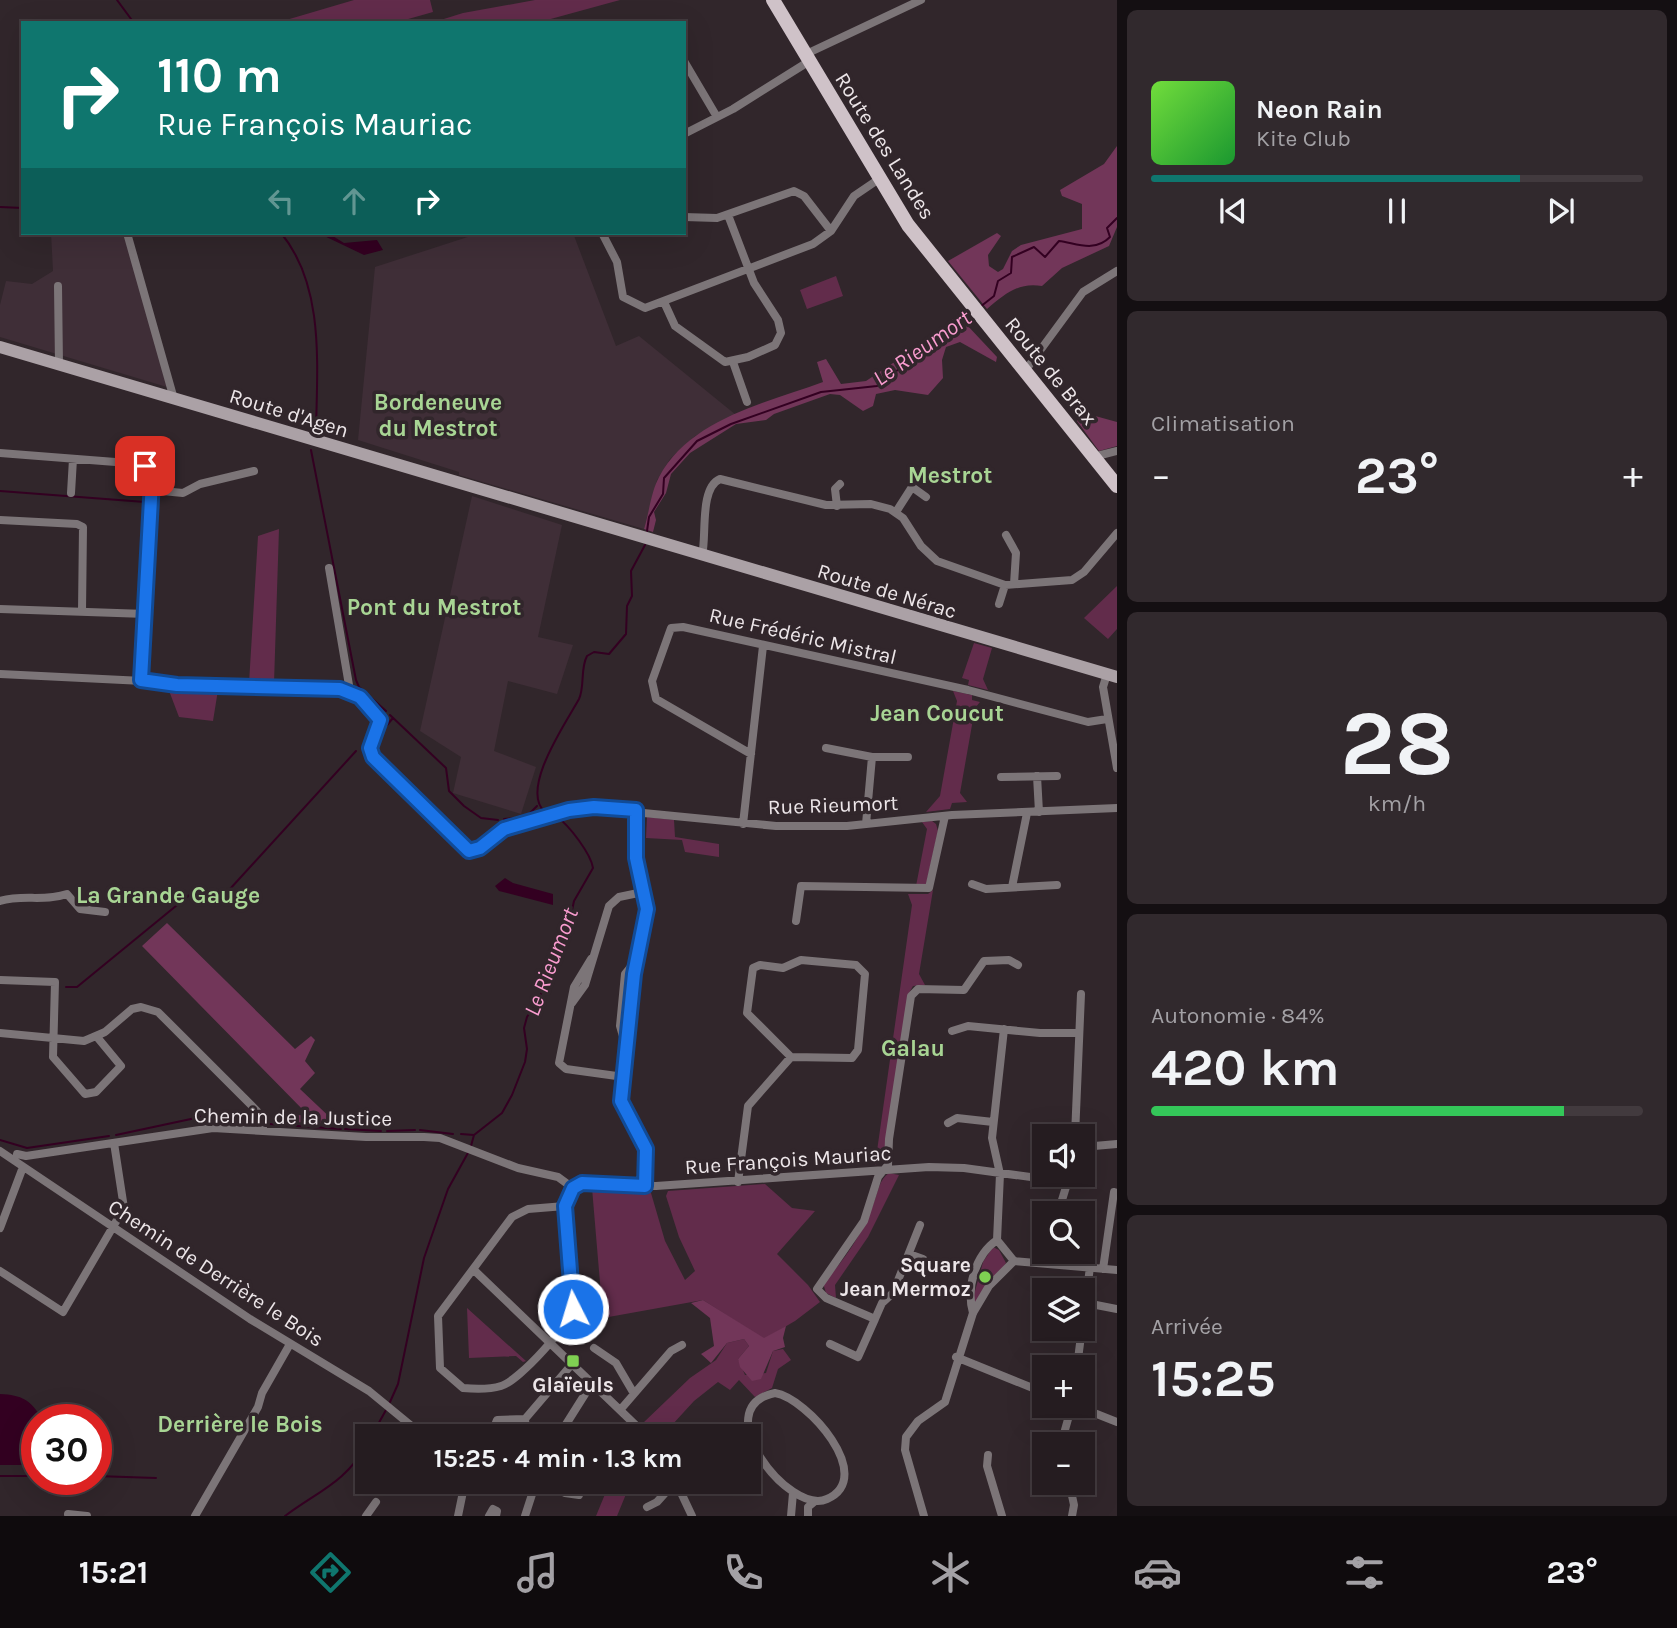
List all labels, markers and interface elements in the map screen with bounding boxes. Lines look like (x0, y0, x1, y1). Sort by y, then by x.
text: 110 m (157, 47, 282, 104)
icon: right (42, 49, 133, 140)
street label: Route des Landes (830, 68, 940, 224)
text: Neon Rain (1256, 94, 1383, 125)
text: Rue François Mauriac (157, 106, 473, 143)
text: Kite Club (1256, 125, 1351, 152)
icon: left (262, 182, 300, 220)
icon: ahead (335, 182, 373, 220)
icon: right (408, 182, 446, 220)
icon: previous (1214, 192, 1252, 230)
icon: pause (1378, 192, 1416, 230)
icon: next (1542, 192, 1580, 230)
water label: Le Rieumort (868, 304, 977, 392)
street label: Route de Brax (1000, 312, 1102, 430)
street label: Route d'Agen (226, 383, 352, 443)
district label: Bordeneuve du Mestrot (374, 389, 502, 442)
text: Climatisation (1151, 410, 1295, 437)
pin (115, 436, 175, 496)
text: 23° (1355, 445, 1439, 506)
icon: arrive (126, 447, 164, 485)
text: − (1151, 453, 1171, 498)
text: + (1623, 453, 1643, 498)
district label: Mestrot (908, 462, 992, 489)
street label: Route de Nérac (815, 558, 959, 624)
district label: Pont du Mestrot (347, 594, 521, 621)
street label: Rue Frédéric Mistral (707, 603, 899, 669)
text: 28 (1340, 691, 1454, 797)
district label: Jean Coucut (870, 700, 1004, 727)
text: km/h (1368, 790, 1426, 817)
street label: Rue Rieumort (767, 791, 899, 819)
district label: La Grande Gauge (76, 882, 260, 909)
water label: Le Rieumort (518, 903, 584, 1020)
text: Autonomie · 84% (1151, 1002, 1325, 1029)
district label: Galau (881, 1035, 945, 1062)
text: 420 km (1151, 1037, 1340, 1098)
street label: Chemin de la Justice (194, 1103, 392, 1131)
map controls (1032, 1124, 1095, 1495)
button: sound (1032, 1124, 1095, 1187)
street label: Rue François Mauriac (684, 1141, 892, 1179)
street label: Chemin de Derrière le Bois (104, 1194, 328, 1352)
button: search (1032, 1201, 1095, 1264)
place label: Square Jean Mermoz (840, 1253, 971, 1301)
marker: Square Jean Mermoz (977, 1269, 993, 1285)
position arrow (536, 1272, 610, 1346)
button: layers (1032, 1278, 1095, 1341)
text: Arrivée (1151, 1313, 1223, 1340)
text: 15:25 (1151, 1348, 1276, 1409)
marker: Glaïeuls (565, 1353, 581, 1369)
button: + (1032, 1355, 1095, 1418)
place label: Glaïeuls (532, 1373, 614, 1397)
speed limit sign: 30 (21, 1404, 112, 1495)
district label: Derrière le Bois (157, 1411, 323, 1438)
button: − (1032, 1432, 1095, 1495)
text: 15:25 · 4 min · 1.3 km (434, 1443, 682, 1474)
icon: directions (306, 1548, 355, 1597)
icon: music (513, 1548, 562, 1597)
icon: phone (719, 1548, 768, 1597)
icon: climate (926, 1548, 975, 1597)
icon: car (1133, 1548, 1182, 1597)
icon: filters (1340, 1548, 1389, 1597)
text: 15:21 (79, 1554, 148, 1591)
text: 23° (1546, 1554, 1598, 1591)

